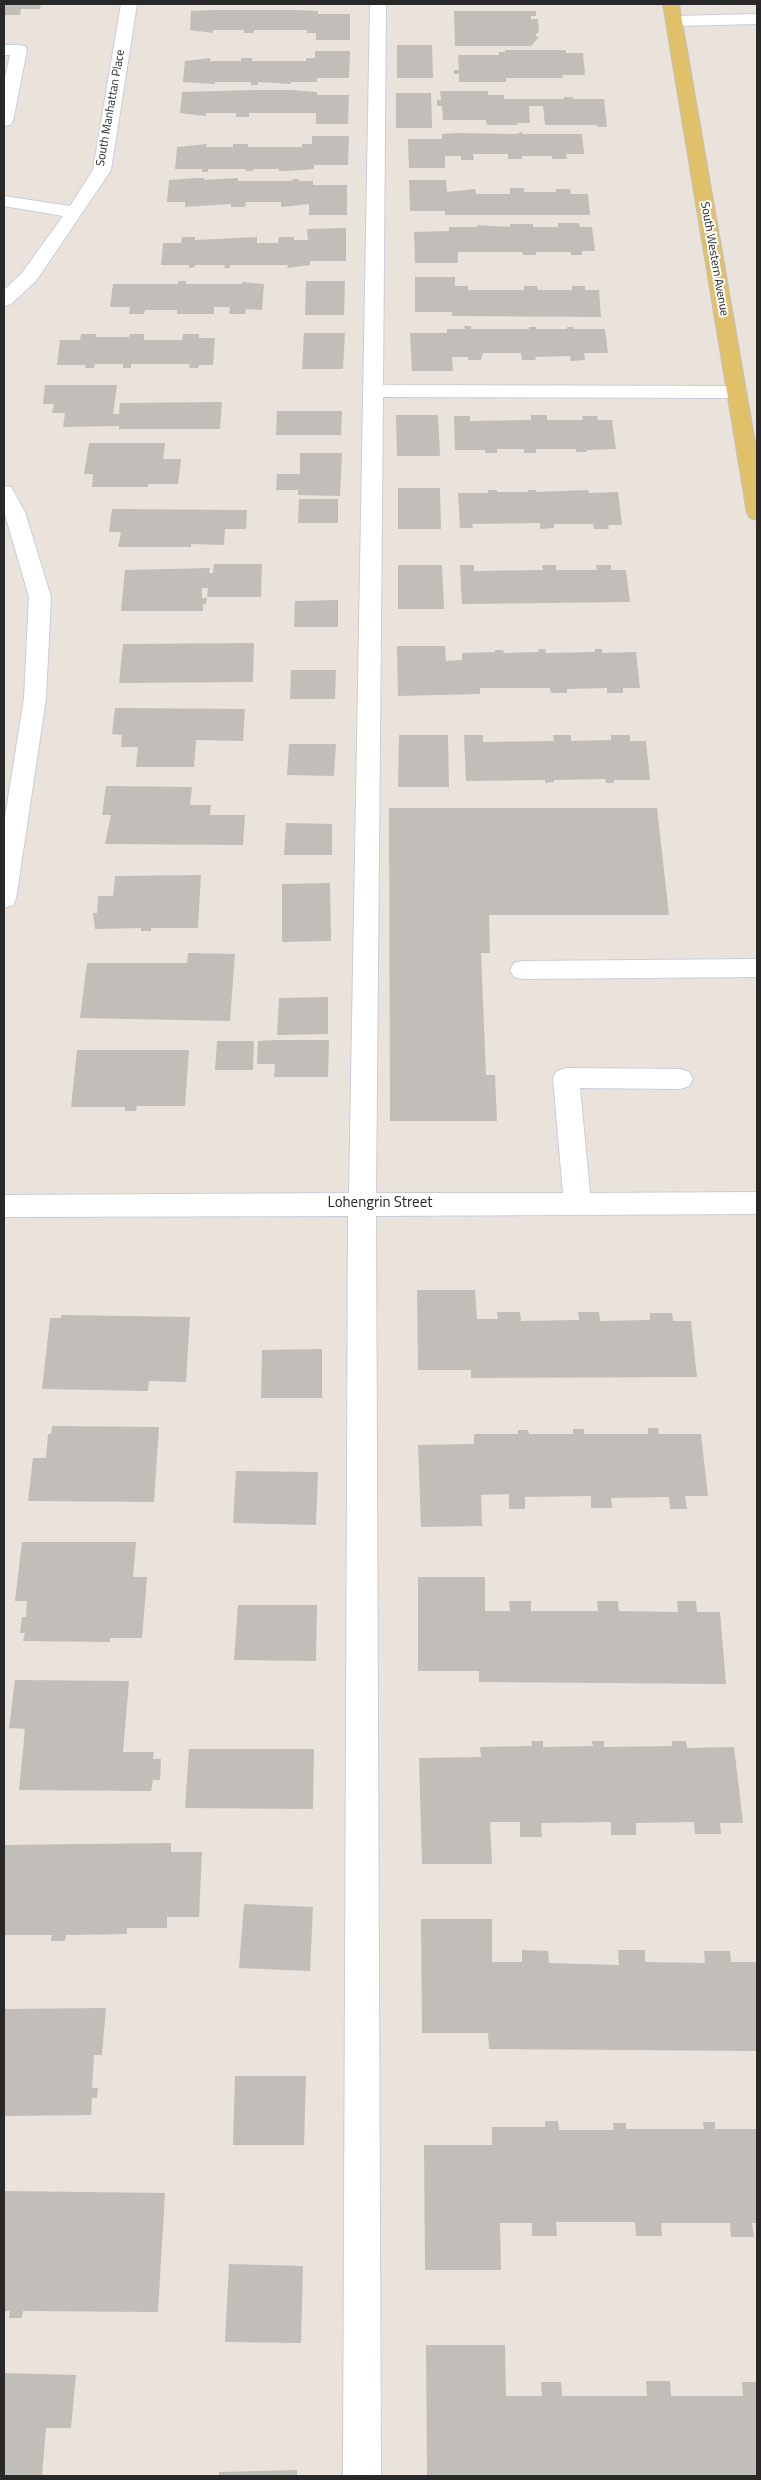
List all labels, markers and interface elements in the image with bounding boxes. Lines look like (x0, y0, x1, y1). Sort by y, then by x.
street label: South Manhattan Place (94, 49, 128, 167)
street label: South Western Avenue (697, 201, 731, 317)
street label: Lohengrin Street (328, 1194, 432, 1212)

